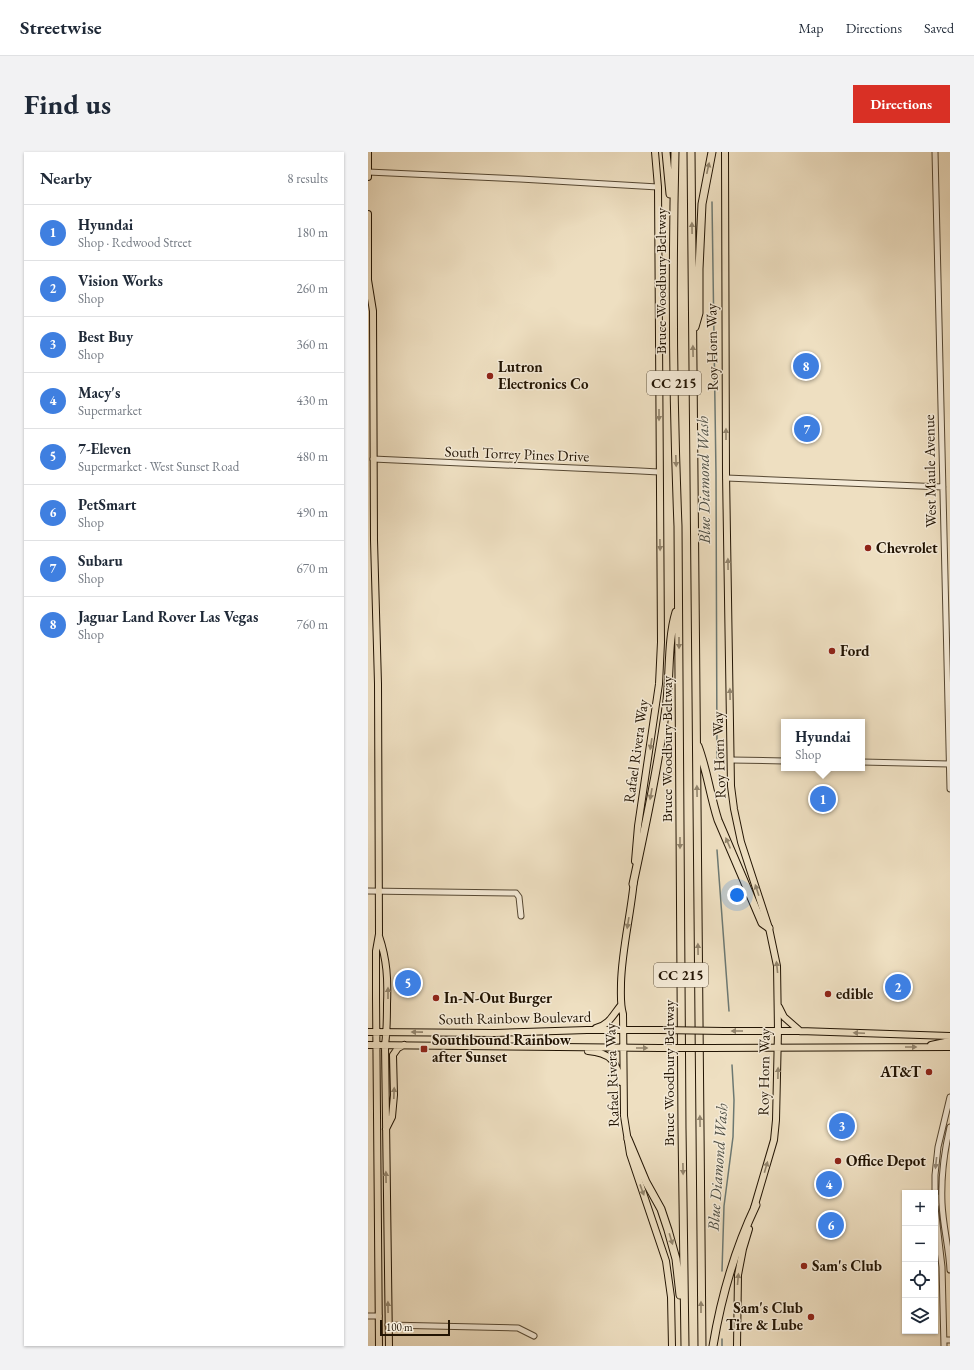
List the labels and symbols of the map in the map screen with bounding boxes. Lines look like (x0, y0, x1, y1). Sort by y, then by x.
one-way arrow (705, 162, 711, 174)
street label: Bruce Woodbury Beltway (651, 207, 670, 354)
one-way arrow (689, 222, 696, 234)
street label: Roy Horn Way (701, 303, 722, 391)
one-way arrow (690, 344, 696, 357)
pin: 8 (793, 351, 819, 381)
place label: Lutron Electronics Co (498, 357, 589, 393)
marker: Lutron Electronics Co (485, 371, 495, 381)
road number: CC 215 (647, 371, 701, 395)
one-way arrow (656, 409, 662, 422)
pin: 7 (794, 414, 820, 444)
street label: West Maule Avenue (919, 414, 940, 528)
water label: Blue Diamond Wash (692, 416, 715, 545)
one-way arrow (723, 427, 729, 440)
street label: South Torrey Pines Drive (444, 441, 590, 466)
one-way arrow (672, 455, 679, 467)
place label: Chevrolet (876, 538, 938, 557)
one-way arrow (657, 539, 663, 552)
marker: Chevrolet (863, 543, 873, 553)
one-way arrow (725, 557, 731, 570)
one-way arrow (676, 637, 682, 650)
place label: Ford (840, 641, 870, 660)
marker: Ford (827, 646, 837, 656)
street label: Bruce Woodbury Beltway (657, 675, 676, 822)
one-way arrow (727, 687, 733, 700)
street label: Rafael Rivera Way (619, 697, 652, 804)
street label: Roy Horn Way (707, 711, 730, 799)
one-way arrow (648, 738, 654, 750)
one-way arrow (694, 784, 700, 797)
pin: 1 (810, 784, 836, 814)
one-way arrow (648, 788, 654, 800)
one-way arrow (677, 837, 683, 850)
one-way arrow (725, 838, 731, 849)
one-way arrow (754, 884, 760, 896)
your location (727, 885, 747, 905)
one-way arrow (625, 917, 631, 929)
one-way arrow (695, 942, 701, 955)
one-way arrow (774, 961, 781, 973)
road number: CC 215 (654, 963, 708, 987)
pin: 5 (395, 968, 421, 998)
pin: 2 (885, 972, 911, 1002)
place label: edible (836, 984, 873, 1003)
one-way arrow (384, 987, 391, 999)
place label: In-N-Out Burger (444, 988, 553, 1007)
marker: edible (823, 989, 833, 999)
marker: In-N-Out Burger (431, 993, 441, 1003)
street label: Bruce Woodbury Beltway (659, 999, 678, 1146)
street label: South Rainbow Boulevard (438, 1007, 592, 1028)
street label: Rafael Rivera Way (600, 1022, 623, 1128)
one-way arrow (730, 1028, 743, 1034)
street label: Roy Horn Way (753, 1028, 774, 1116)
one-way arrow (411, 1029, 423, 1036)
place label: Southbound Rainbow after Sunset (432, 1030, 572, 1066)
one-way arrow (853, 1030, 866, 1036)
marker: Southbound Rainbow after Sunset (419, 1044, 429, 1054)
one-way arrow (905, 1044, 918, 1050)
one-way arrow (636, 1045, 649, 1051)
place label: AT&T (879, 1062, 922, 1081)
one-way arrow (775, 1066, 781, 1079)
marker: AT&T (924, 1067, 934, 1077)
one-way arrow (391, 1086, 397, 1099)
water label: Blue Diamond Wash (702, 1102, 732, 1232)
pin: 3 (829, 1111, 855, 1141)
one-way arrow (697, 1114, 703, 1127)
place label: Office Depot (846, 1151, 926, 1170)
marker: Office Depot (833, 1156, 843, 1166)
one-way arrow (933, 1157, 939, 1169)
one-way arrow (763, 1161, 769, 1173)
one-way arrow (679, 1163, 686, 1175)
pin: 4 (816, 1169, 842, 1199)
one-way arrow (383, 1171, 390, 1183)
one-way arrow (639, 1184, 645, 1196)
pin: 6 (818, 1210, 844, 1240)
one-way arrow (668, 1234, 674, 1246)
place label: Sam's Club (812, 1256, 882, 1275)
marker: Sam's Club (799, 1261, 809, 1271)
one-way arrow (735, 1273, 741, 1285)
place label: Sam's Club Tire & Lube (726, 1298, 803, 1334)
one-way arrow (385, 1300, 391, 1313)
one-way arrow (698, 1300, 704, 1313)
marker: Sam's Club Tire & Lube (806, 1312, 816, 1322)
scale bar (380, 1318, 450, 1337)

